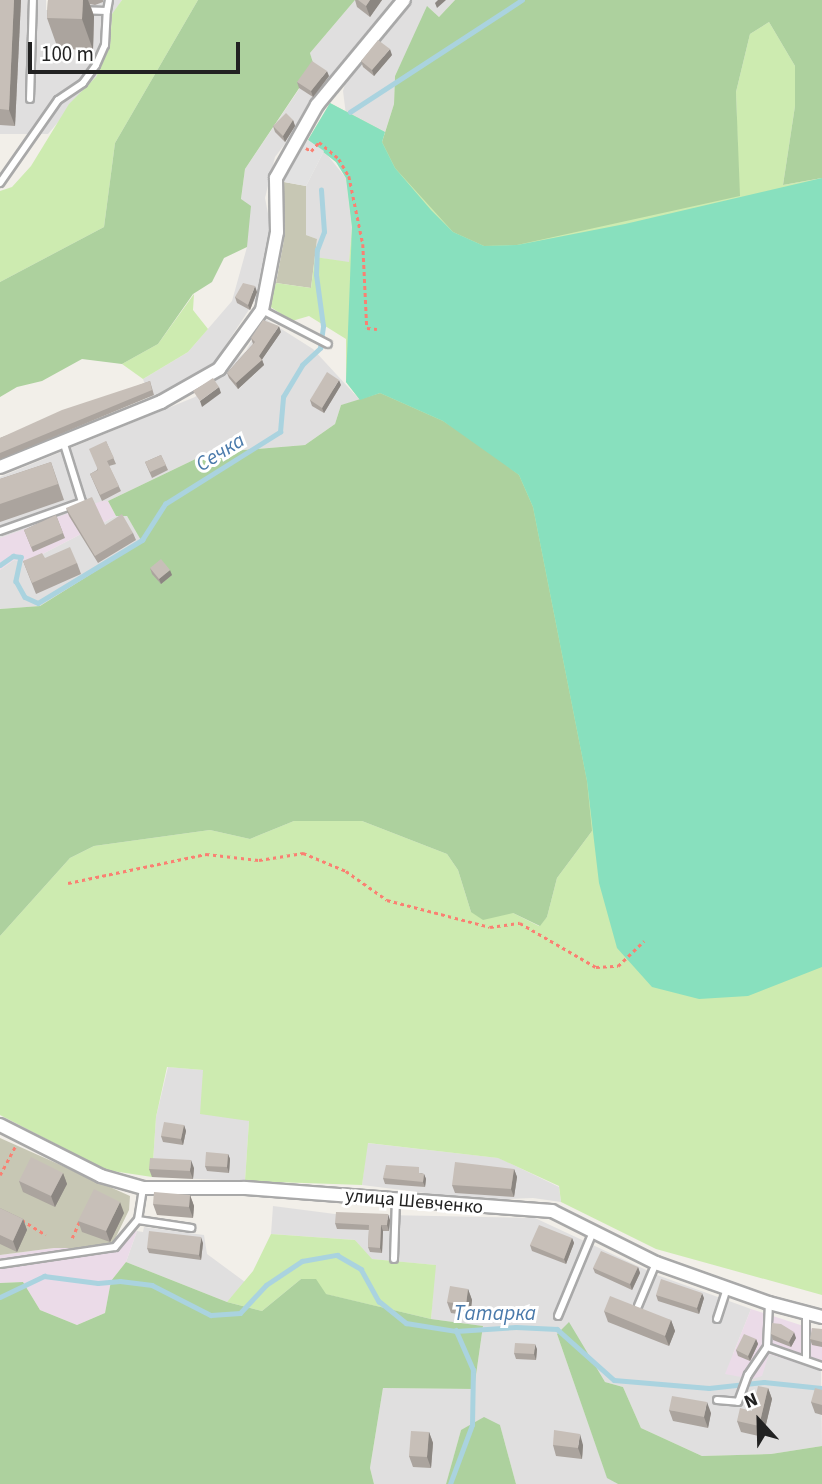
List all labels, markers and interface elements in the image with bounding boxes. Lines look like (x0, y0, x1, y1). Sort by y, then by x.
scale bar (32, 28, 243, 72)
text: 100 m (41, 39, 94, 69)
water label: Сечка (191, 427, 249, 477)
street label: улица Шевченко (344, 1185, 484, 1219)
water label: Татарка (454, 1300, 536, 1326)
north arrow (724, 1386, 794, 1456)
text: N (740, 1386, 762, 1416)

